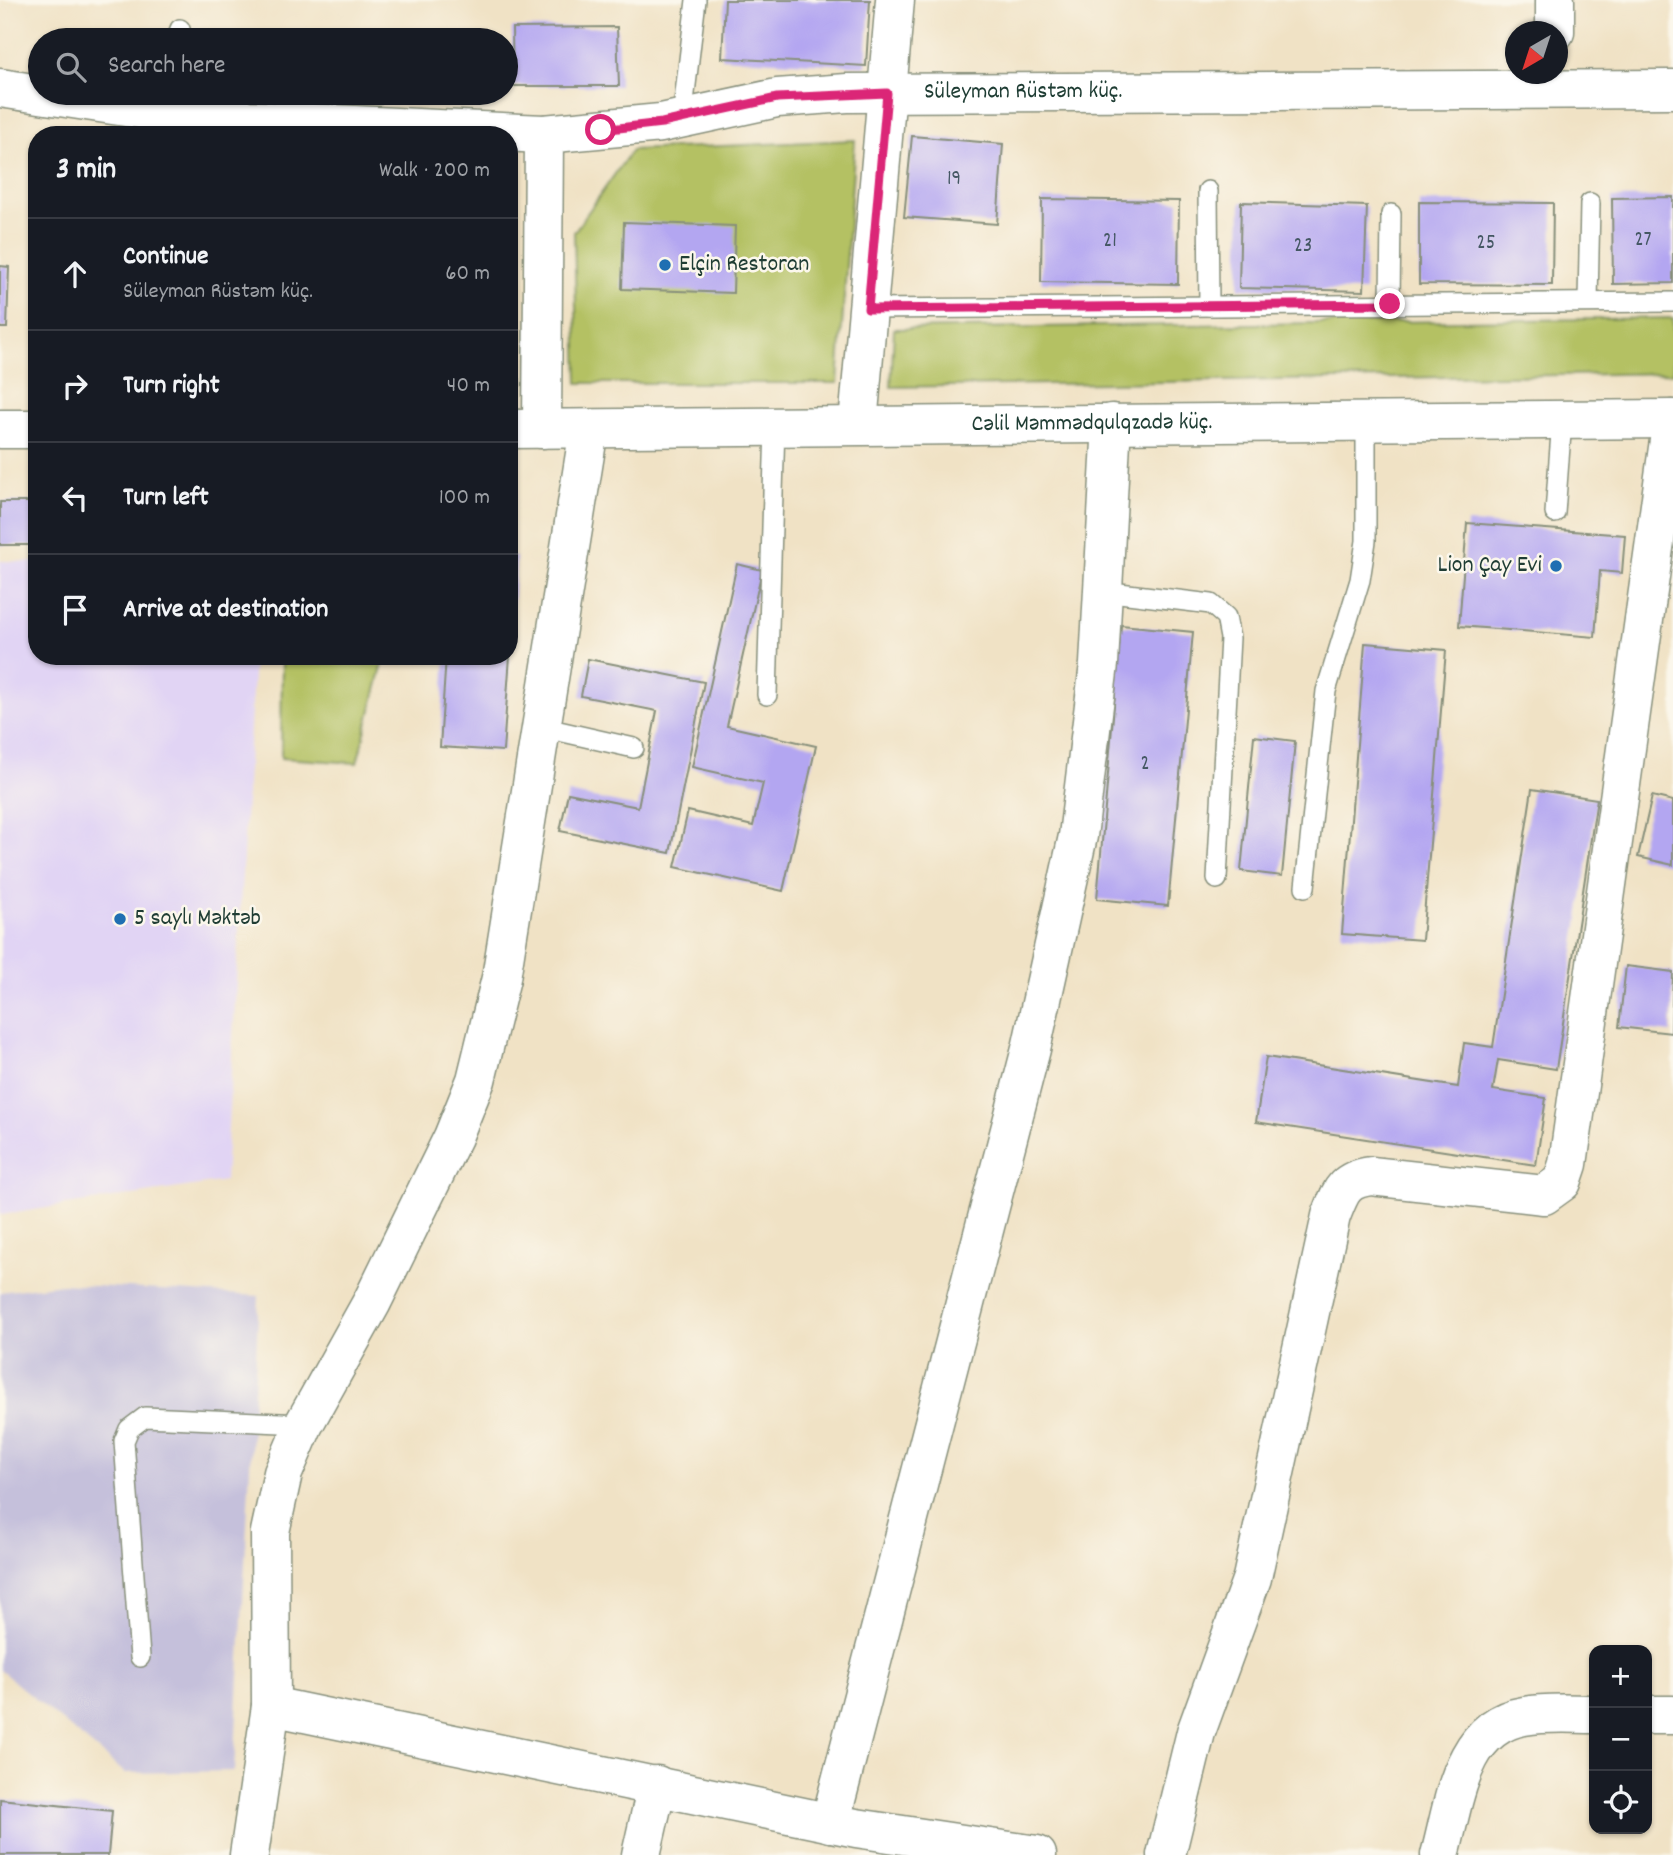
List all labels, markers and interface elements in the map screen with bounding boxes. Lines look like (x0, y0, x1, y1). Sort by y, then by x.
north arrow (1505, 21, 1568, 84)
search box (28, 28, 518, 105)
icon: search (52, 48, 90, 86)
text: Search here (108, 48, 226, 85)
street label: Süleyman Rüstəm küç. (924, 75, 1122, 110)
route start (585, 114, 616, 145)
text: 3 min (56, 150, 116, 193)
text: Walk · 200 m (379, 155, 490, 188)
house number: 19 (947, 165, 961, 195)
house number: 27 (1634, 226, 1652, 256)
house number: 21 (1103, 227, 1117, 257)
house number: 25 (1477, 229, 1495, 259)
house number: 23 (1294, 232, 1312, 262)
text: Continue (123, 239, 208, 276)
place label: Elçin Restoran (679, 248, 809, 282)
icon: ahead (56, 255, 94, 293)
marker: Elçin Restoran (657, 257, 673, 273)
text: 60 m (445, 258, 490, 291)
text: Süleyman Rüstəm küç. (123, 276, 313, 309)
route end (1374, 288, 1405, 319)
icon: right (56, 367, 94, 405)
text: Turn right (123, 368, 220, 405)
text: 40 m (447, 370, 490, 403)
street label: Cəlil Məmmədqulqzadə küç. (971, 406, 1213, 442)
icon: left (56, 479, 94, 517)
text: Turn left (123, 480, 209, 517)
text: 100 m (439, 482, 490, 515)
place label: Lion Çay Evi (1438, 549, 1542, 583)
marker: Lion Çay Evi (1548, 558, 1564, 574)
icon: arrive (56, 591, 94, 629)
text: Arrive at destination (123, 592, 328, 629)
house number: 2 (1140, 750, 1150, 780)
place label: 5 saylı Məktəb (134, 902, 261, 936)
marker: 5 saylı Məktəb (112, 911, 128, 927)
map controls (1589, 1645, 1652, 1834)
button: + (1589, 1645, 1652, 1708)
button: − (1589, 1708, 1652, 1771)
button: locate (1589, 1771, 1652, 1834)

